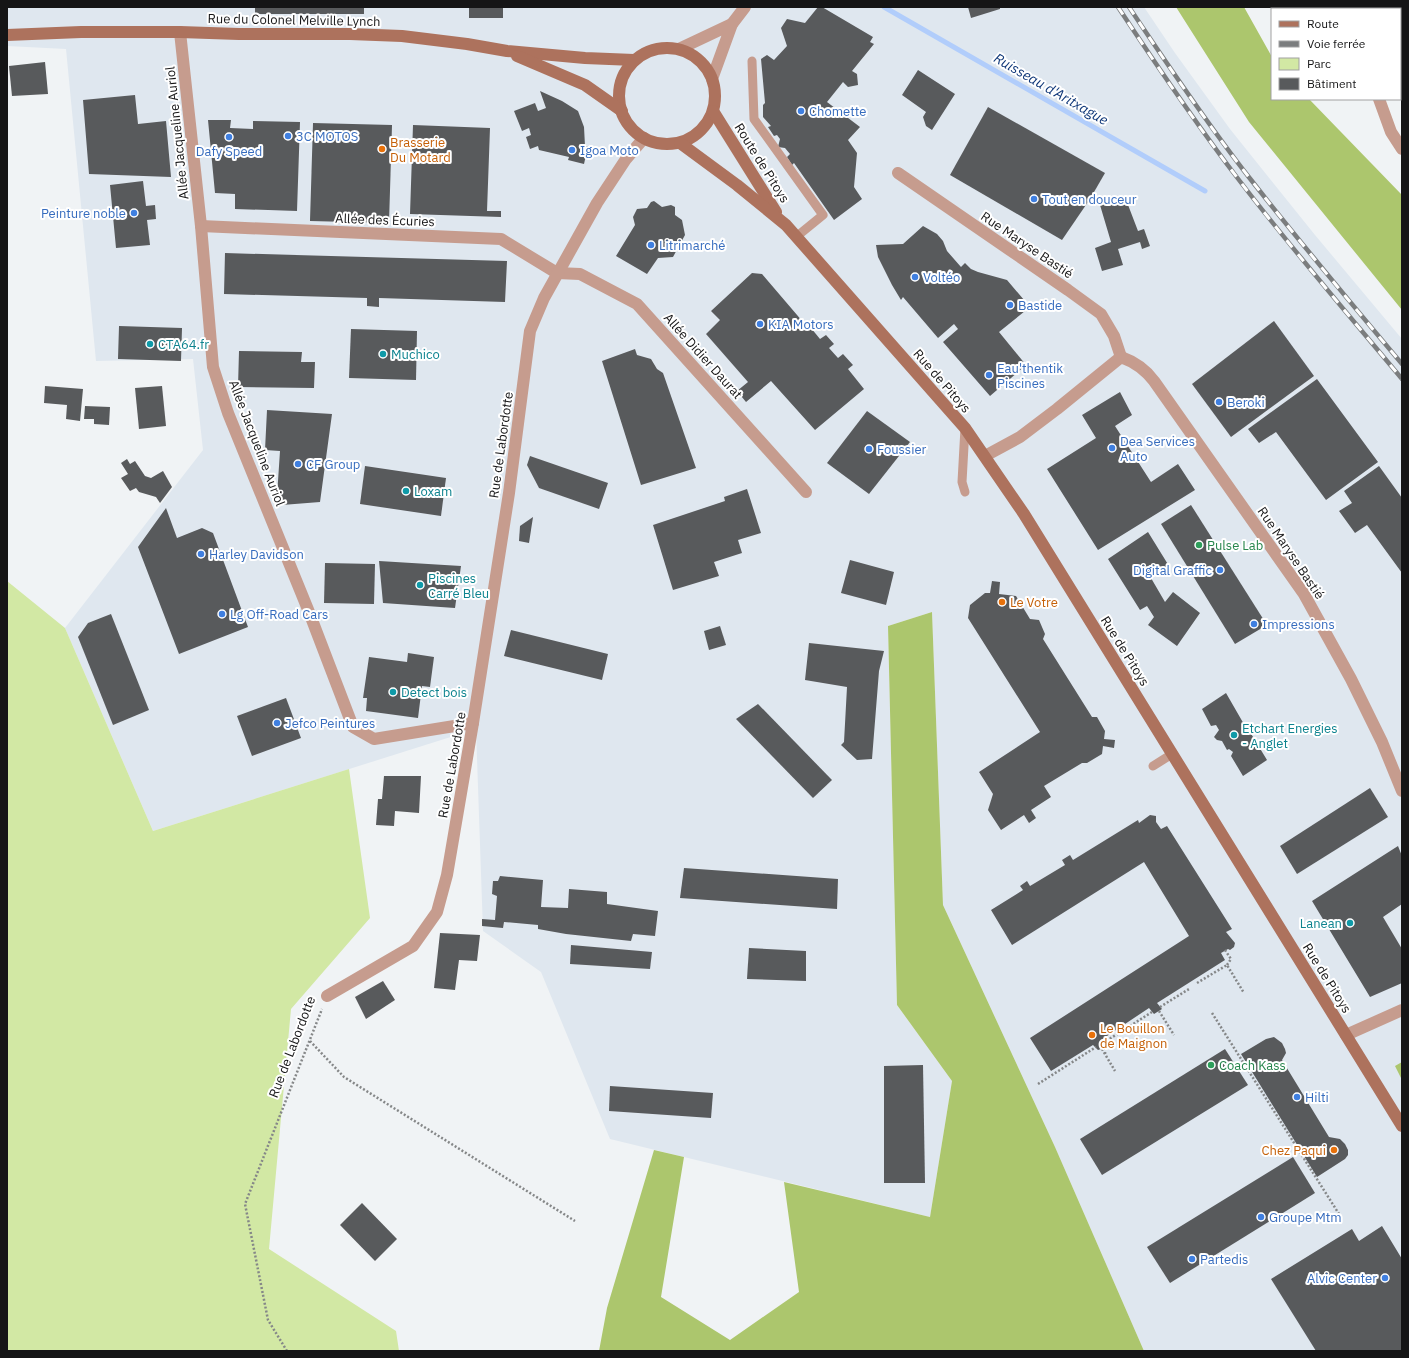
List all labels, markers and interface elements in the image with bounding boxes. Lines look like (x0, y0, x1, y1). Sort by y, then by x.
legend (1271, 8, 1401, 100)
street label: Rue du Colonel Melville Lynch (207, 10, 381, 30)
text: Route (1307, 16, 1339, 31)
text: Voie ferrée (1307, 36, 1366, 51)
water label: Ruisseau d'Aritxague (991, 49, 1111, 129)
text: Parc (1307, 56, 1331, 71)
street label: Allée Jacqueline Auriol (162, 65, 192, 200)
text: Bâtiment (1307, 76, 1357, 91)
place label: Chomette (809, 103, 866, 120)
marker: Chomette (796, 106, 806, 116)
street label: Route de Pitoys (731, 120, 793, 206)
place label: 3C MOTOS (296, 128, 358, 145)
marker: 3C MOTOS (283, 131, 293, 141)
marker: Dafy Speed (224, 132, 234, 142)
place label: Brasserie Du Motard (390, 134, 451, 166)
place label: Igoa Moto (580, 142, 639, 159)
place label: Dafy Speed (196, 143, 262, 160)
marker: Brasserie Du Motard (377, 144, 387, 154)
marker: Igoa Moto (567, 145, 577, 155)
place label: Tout en douceur (1042, 191, 1137, 208)
marker: Tout en douceur (1029, 194, 1039, 204)
place label: Peinture noble (41, 205, 126, 222)
marker: Peinture noble (129, 208, 139, 218)
street label: Rue Maryse Bastié (978, 208, 1076, 282)
street label: Allée des Écuries (335, 210, 435, 230)
place label: Litrimarché (659, 237, 725, 254)
marker: Litrimarché (646, 240, 656, 250)
place label: Voltéo (923, 269, 960, 286)
marker: Voltéo (910, 272, 920, 282)
place label: Bastide (1018, 297, 1062, 314)
marker: Bastide (1005, 300, 1015, 310)
street label: Allée Didier Daurat (660, 310, 746, 402)
place label: KIA Motors (768, 316, 834, 333)
marker: KIA Motors (755, 319, 765, 329)
place label: CTA64.fr (158, 336, 209, 353)
marker: CTA64.fr (145, 339, 155, 349)
place label: Muchico (391, 346, 440, 363)
street label: Rue de Pitoys (910, 346, 974, 416)
marker: Muchico (378, 349, 388, 359)
place label: Eau'thentik Piscines (997, 360, 1063, 392)
marker: Eau'thentik Piscines (984, 370, 994, 380)
street label: Allée Jacqueline Auriol (225, 378, 289, 509)
street label: Rue de Labordotte (485, 391, 517, 499)
place label: Beroki (1227, 394, 1265, 411)
marker: Beroki (1214, 397, 1224, 407)
place label: Dea Services Auto (1120, 433, 1195, 465)
place label: Foussier (877, 441, 927, 458)
marker: Dea Services Auto (1107, 443, 1117, 453)
marker: Foussier (864, 444, 874, 454)
place label: CF Group (306, 456, 360, 473)
marker: CF Group (293, 459, 303, 469)
place label: Loxam (414, 483, 452, 500)
marker: Loxam (401, 486, 411, 496)
street label: Rue Maryse Bastié (1254, 504, 1328, 602)
place label: Pulse Lab (1207, 537, 1263, 554)
marker: Pulse Lab (1194, 540, 1204, 550)
place label: Harley Davidson (209, 546, 304, 563)
marker: Harley Davidson (196, 549, 206, 559)
place label: Digital Graffic (1133, 562, 1212, 579)
marker: Digital Graffic (1215, 565, 1225, 575)
place label: Piscines Carré Bleu (428, 570, 489, 602)
marker: Piscines Carré Bleu (415, 580, 425, 590)
place label: Le Votre (1010, 594, 1058, 611)
marker: Le Votre (997, 597, 1007, 607)
place label: Lg Off-Road Cars (230, 606, 328, 623)
marker: Lg Off-Road Cars (217, 609, 227, 619)
street label: Rue de Pitoys (1097, 613, 1153, 689)
place label: Impressions (1262, 616, 1335, 633)
marker: Impressions (1249, 619, 1259, 629)
place label: Detect bois (401, 684, 467, 701)
marker: Detect bois (388, 687, 398, 697)
street label: Rue de Labordotte (434, 711, 470, 819)
place label: Jefco Peintures (285, 715, 375, 732)
marker: Jefco Peintures (272, 718, 282, 728)
place label: Etchart Energies - Anglet (1242, 720, 1338, 752)
marker: Etchart Energies - Anglet (1229, 730, 1239, 740)
place label: Lanean (1300, 915, 1342, 932)
marker: Lanean (1345, 918, 1355, 928)
street label: Rue de Pitoys (1299, 940, 1355, 1016)
street label: Rue de Labordotte (265, 994, 319, 1100)
place label: Le Bouillon de Maignon (1100, 1020, 1167, 1052)
marker: Le Bouillon de Maignon (1087, 1030, 1097, 1040)
place label: Coach Kass (1219, 1057, 1286, 1074)
marker: Coach Kass (1206, 1060, 1216, 1070)
place label: Hilti (1305, 1089, 1329, 1106)
marker: Hilti (1292, 1092, 1302, 1102)
place label: Chez Paqui (1262, 1142, 1326, 1159)
marker: Chez Paqui (1329, 1145, 1339, 1155)
place label: Groupe Mtm (1269, 1209, 1342, 1226)
marker: Groupe Mtm (1256, 1212, 1266, 1222)
place label: Partedis (1200, 1251, 1248, 1268)
marker: Partedis (1187, 1254, 1197, 1264)
place label: Alvic Center (1307, 1270, 1377, 1287)
marker: Alvic Center (1380, 1273, 1390, 1283)

